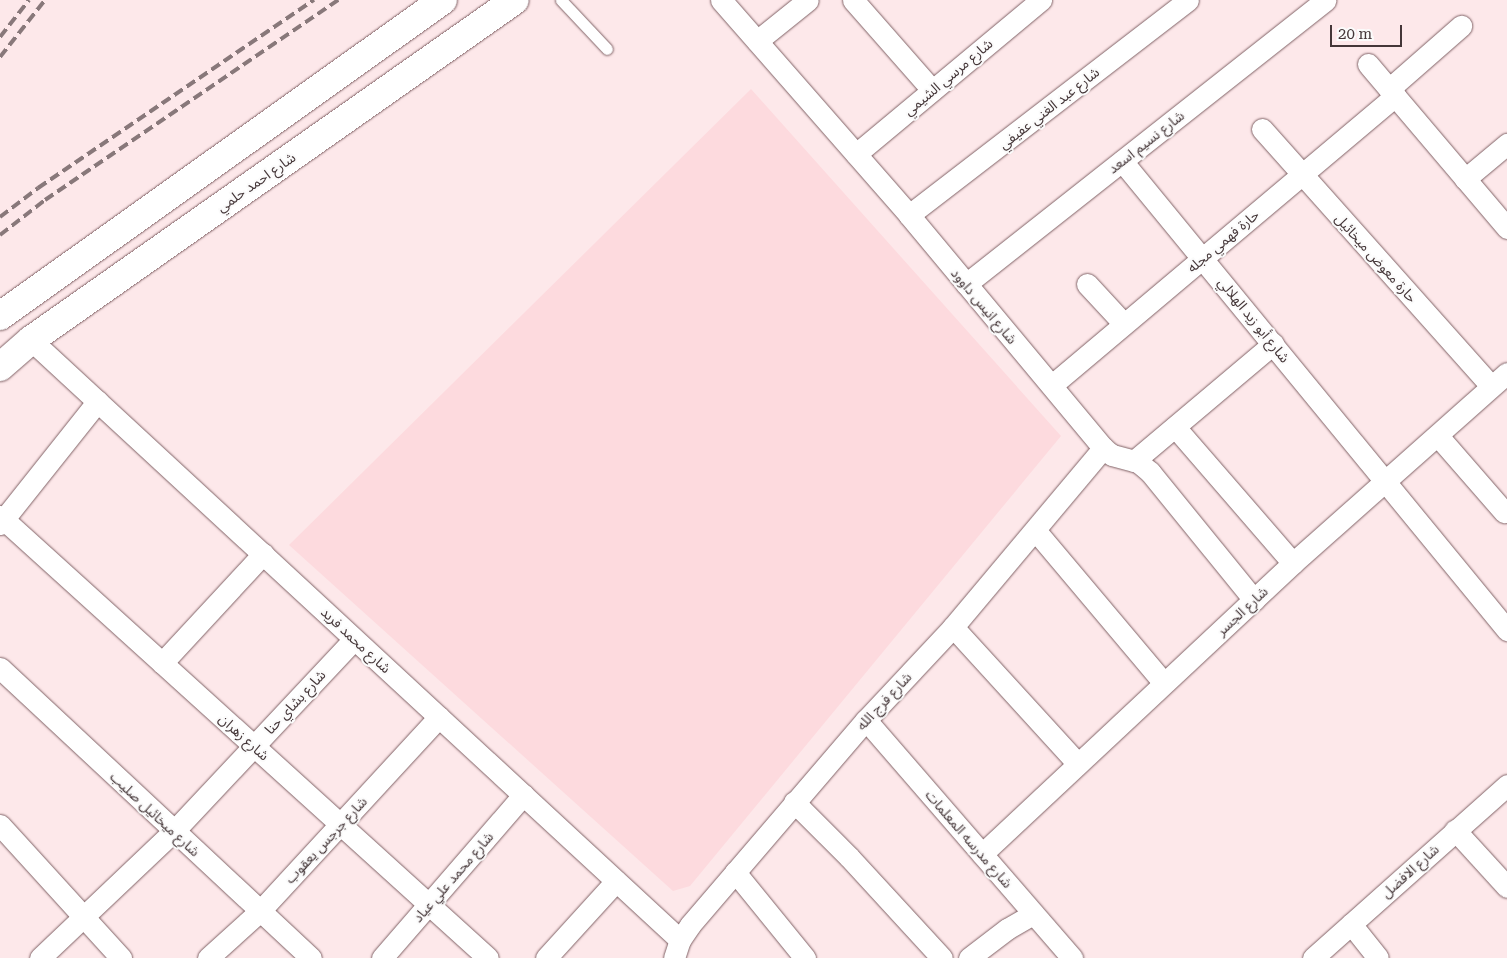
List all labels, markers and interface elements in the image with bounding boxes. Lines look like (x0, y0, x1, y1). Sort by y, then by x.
scale bar (1332, 15, 1404, 47)
text: 20 m (1338, 25, 1372, 43)
street label: شارع مرسي الشيمي (900, 35, 996, 119)
street label: شارع عبد الغني عفيفي (995, 64, 1103, 152)
street label: شارع نسيم اسعد (1105, 107, 1187, 177)
street label: شارع احمد حلمي (213, 149, 299, 215)
street label: حارة فهمي مجله (1184, 206, 1262, 276)
street label: حارة معوض ميخائيل (1332, 210, 1420, 306)
street label: شارع انيس داوود (947, 265, 1021, 347)
street label: شارع أبو زيد الهلالي (1215, 274, 1293, 366)
street label: شارع الجسر (1213, 583, 1271, 639)
street label: شارع محمد فريد (318, 603, 394, 677)
street label: شارع بشاي حنا (261, 666, 329, 738)
street label: شارع فرج الله (853, 669, 915, 733)
street label: شارع زهران (216, 710, 272, 764)
street label: شارع ميخائيل صليب (107, 768, 203, 860)
street label: شارع مدرسه المعلمات (922, 787, 1016, 891)
street label: شارع جرجس يعقوب (281, 793, 371, 887)
street label: شارع محمد علي عياد (409, 828, 497, 926)
street label: شارع الافضل (1378, 841, 1442, 901)

